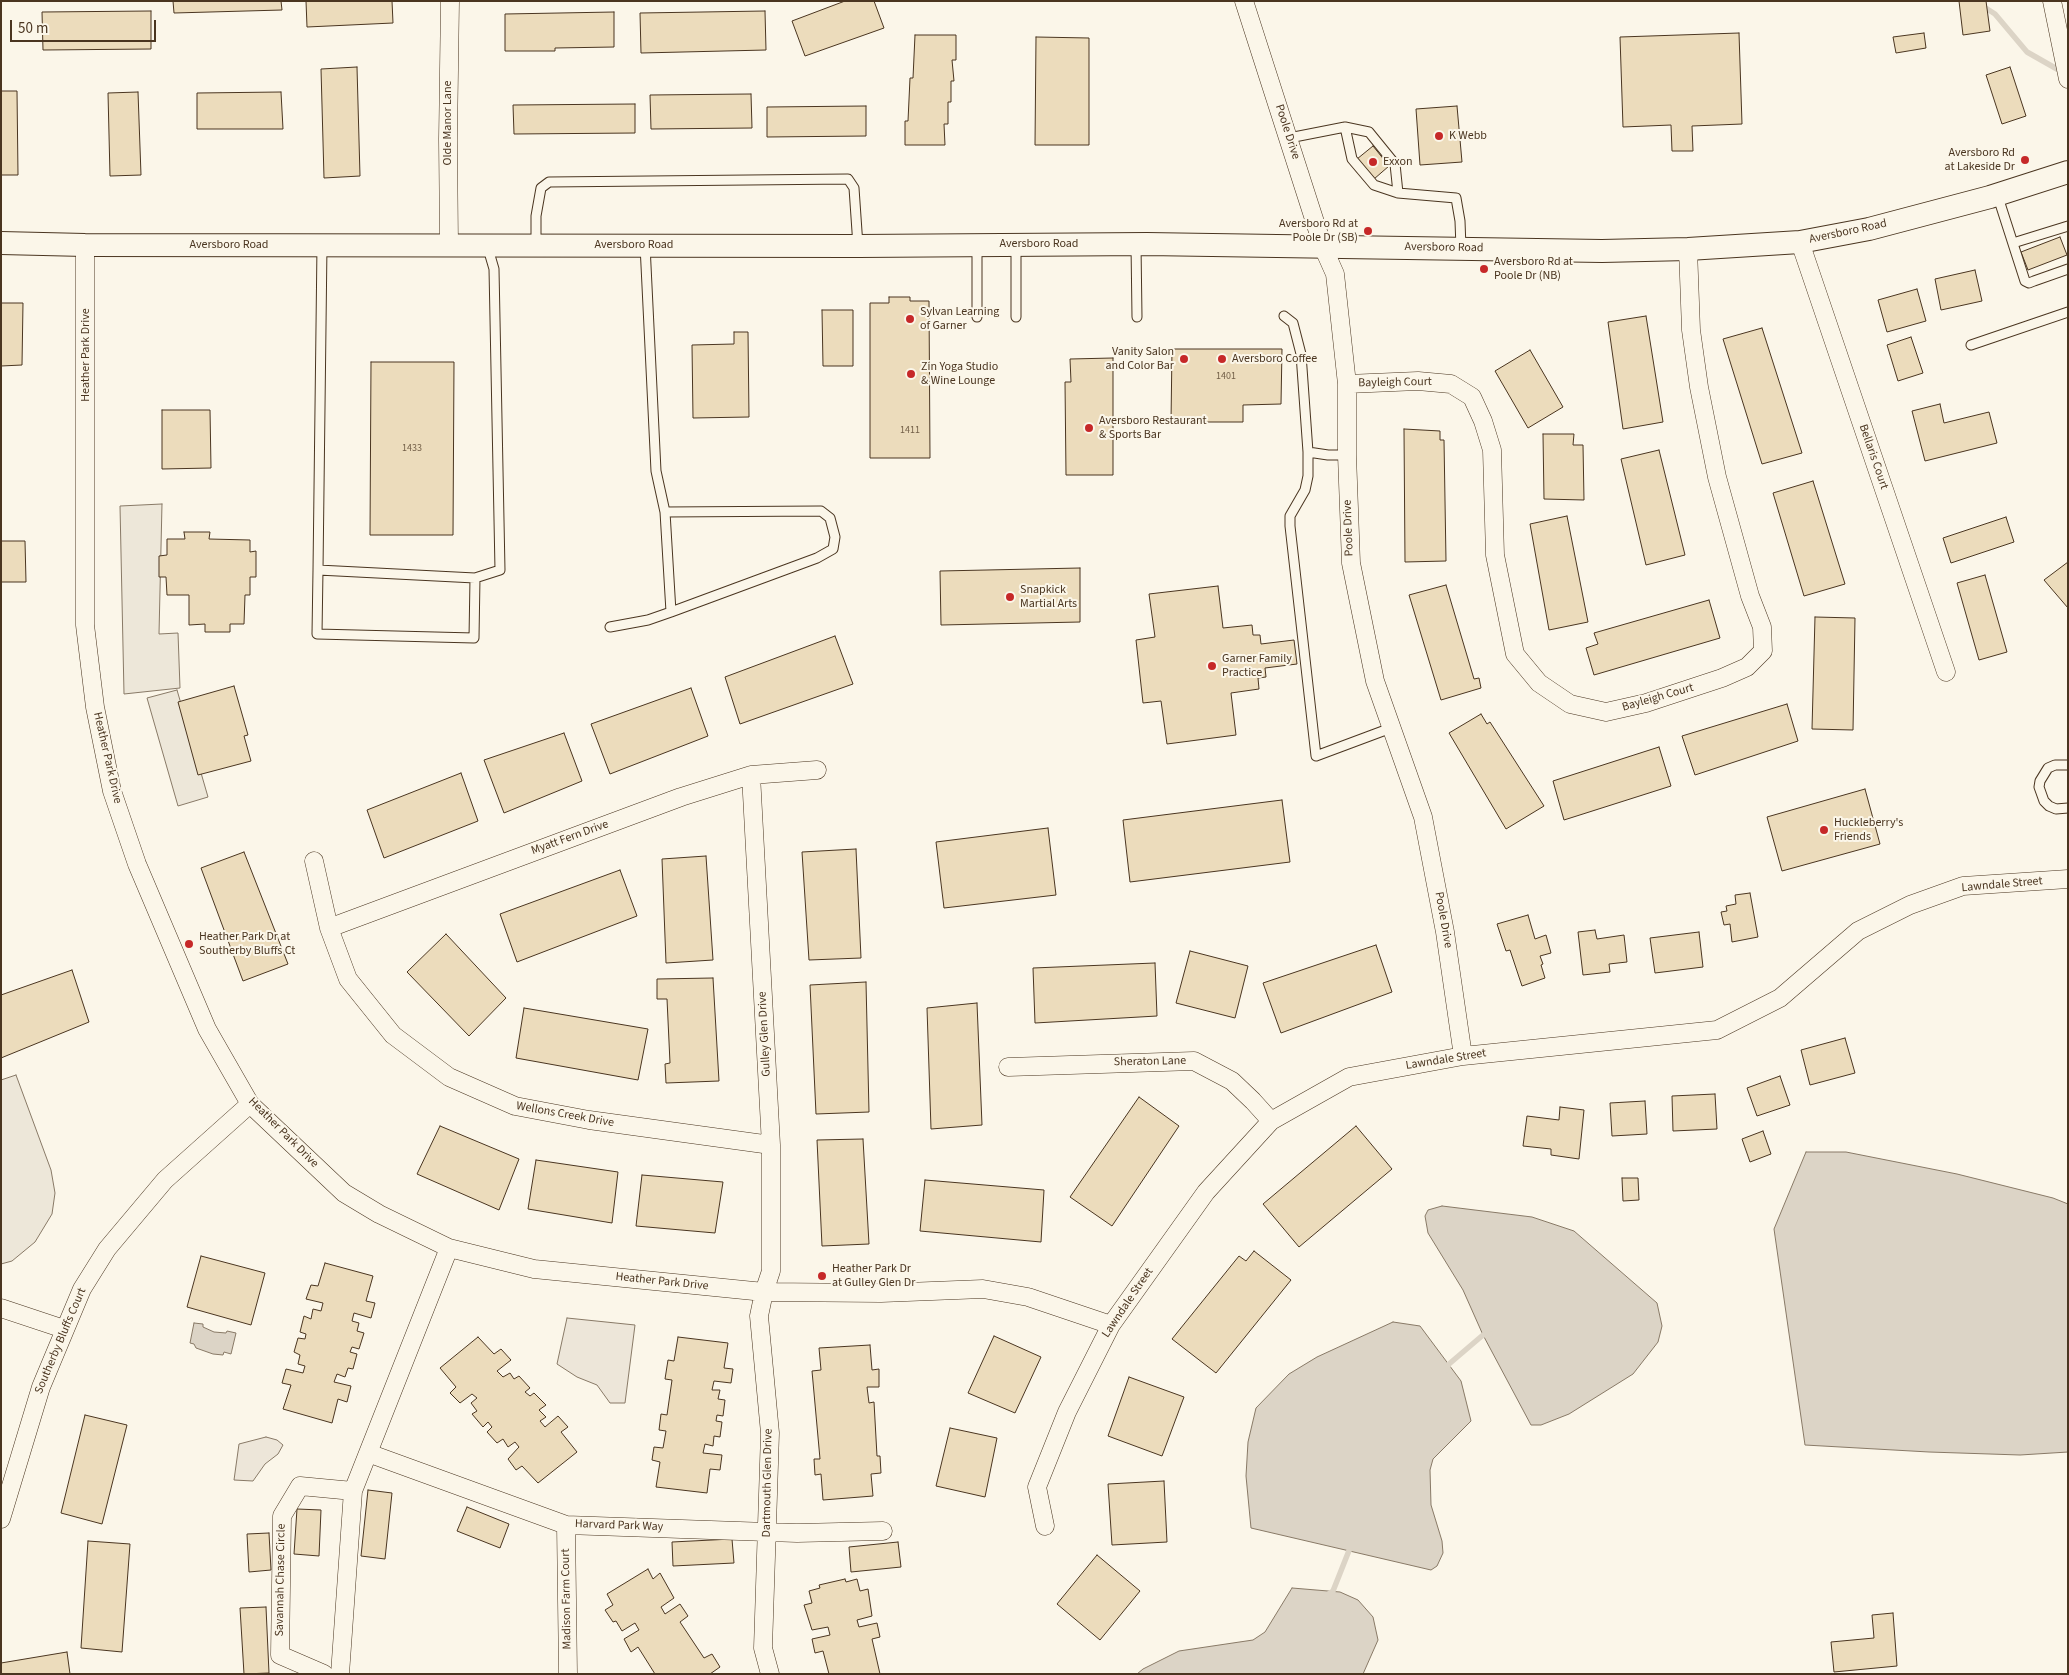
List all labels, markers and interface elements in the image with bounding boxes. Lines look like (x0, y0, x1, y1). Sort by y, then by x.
scale bar (12, 10, 159, 42)
text: 50 m (18, 18, 48, 39)
street label: Olde Manor Lane (441, 81, 455, 165)
street label: Poole Drive (1271, 103, 1303, 161)
place label: K Webb (1449, 129, 1487, 143)
marker: K Webb (1433, 130, 1445, 142)
place label: Aversboro Rd at Lakeside Dr (1945, 146, 2015, 174)
marker: Aversboro Rd at Lakeside Dr (2019, 154, 2031, 166)
place label: Exxon (1383, 155, 1413, 169)
marker: Exxon (1367, 156, 1379, 168)
place label: Aversboro Rd at Poole Dr (SB) (1279, 217, 1358, 245)
street label: Aversboro Road (1808, 217, 1888, 247)
marker: Aversboro Rd at Poole Dr (SB) (1362, 225, 1374, 237)
street label: Aversboro Road (1000, 237, 1078, 251)
street label: Aversboro Road (190, 238, 268, 252)
street label: Aversboro Road (595, 238, 673, 252)
street label: Aversboro Road (1404, 240, 1484, 256)
place label: Aversboro Rd at Poole Dr (NB) (1494, 255, 1573, 283)
marker: Aversboro Rd at Poole Dr (NB) (1478, 263, 1490, 275)
place label: Sylvan Learning of Garner (920, 305, 999, 333)
street label: Heather Park Drive (79, 308, 93, 402)
marker: Sylvan Learning of Garner (904, 313, 916, 325)
place label: Vanity Salon and Color Bar (1106, 345, 1174, 373)
place label: Aversboro Coffee (1232, 352, 1317, 366)
marker: Vanity Salon and Color Bar (1178, 353, 1190, 365)
marker: Aversboro Coffee (1216, 353, 1228, 365)
place label: Zin Yoga Studio & Wine Lounge (921, 360, 998, 388)
marker: Zin Yoga Studio & Wine Lounge (905, 368, 917, 380)
house number: 1401 (1216, 371, 1236, 383)
street label: Bayleigh Court (1358, 375, 1432, 391)
place label: Aversboro Restaurant & Sports Bar (1099, 414, 1207, 442)
marker: Aversboro Restaurant & Sports Bar (1083, 422, 1095, 434)
street label: Bellaris Court (1855, 423, 1891, 491)
house number: 1411 (900, 425, 920, 437)
house number: 1433 (402, 443, 422, 455)
street label: Poole Drive (1341, 499, 1357, 557)
place label: Snapkick Martial Arts (1020, 583, 1077, 611)
marker: Snapkick Martial Arts (1004, 591, 1016, 603)
place label: Garner Family Practice (1222, 652, 1292, 680)
marker: Garner Family Practice (1206, 660, 1218, 672)
street label: Bayleigh Court (1621, 681, 1695, 715)
street label: Heather Park Drive (89, 711, 125, 805)
place label: Huckleberry's Friends (1834, 816, 1903, 844)
street label: Myatt Fern Drive (529, 817, 611, 859)
marker: Huckleberry's Friends (1818, 824, 1830, 836)
street label: Lawndale Street (1961, 874, 2043, 896)
street label: Poole Drive (1431, 891, 1455, 949)
place label: Heather Park Dr at Southerby Bluffs Ct (199, 930, 295, 958)
marker: Heather Park Dr at Southerby Bluffs Ct (183, 938, 195, 950)
street label: Gulley Glen Drive (756, 991, 774, 1077)
street label: Lawndale Street (1405, 1047, 1487, 1073)
street label: Sheraton Lane (1114, 1054, 1186, 1070)
street label: Heather Park Drive (245, 1095, 321, 1171)
street label: Wellons Creek Drive (515, 1099, 615, 1131)
place label: Heather Park Dr at Gulley Glen Dr (832, 1262, 915, 1290)
street label: Lawndale Street (1099, 1265, 1157, 1341)
street label: Heather Park Drive (615, 1270, 709, 1294)
marker: Heather Park Dr at Gulley Glen Dr (816, 1270, 828, 1282)
street label: Southerby Bluffs Court (32, 1286, 90, 1396)
street label: Dartmouth Glen Drive (760, 1428, 776, 1538)
street label: Harvard Park Way (574, 1517, 664, 1535)
street label: Savannah Chase Circle (273, 1523, 289, 1637)
street label: Madison Farm Court (559, 1548, 575, 1650)

